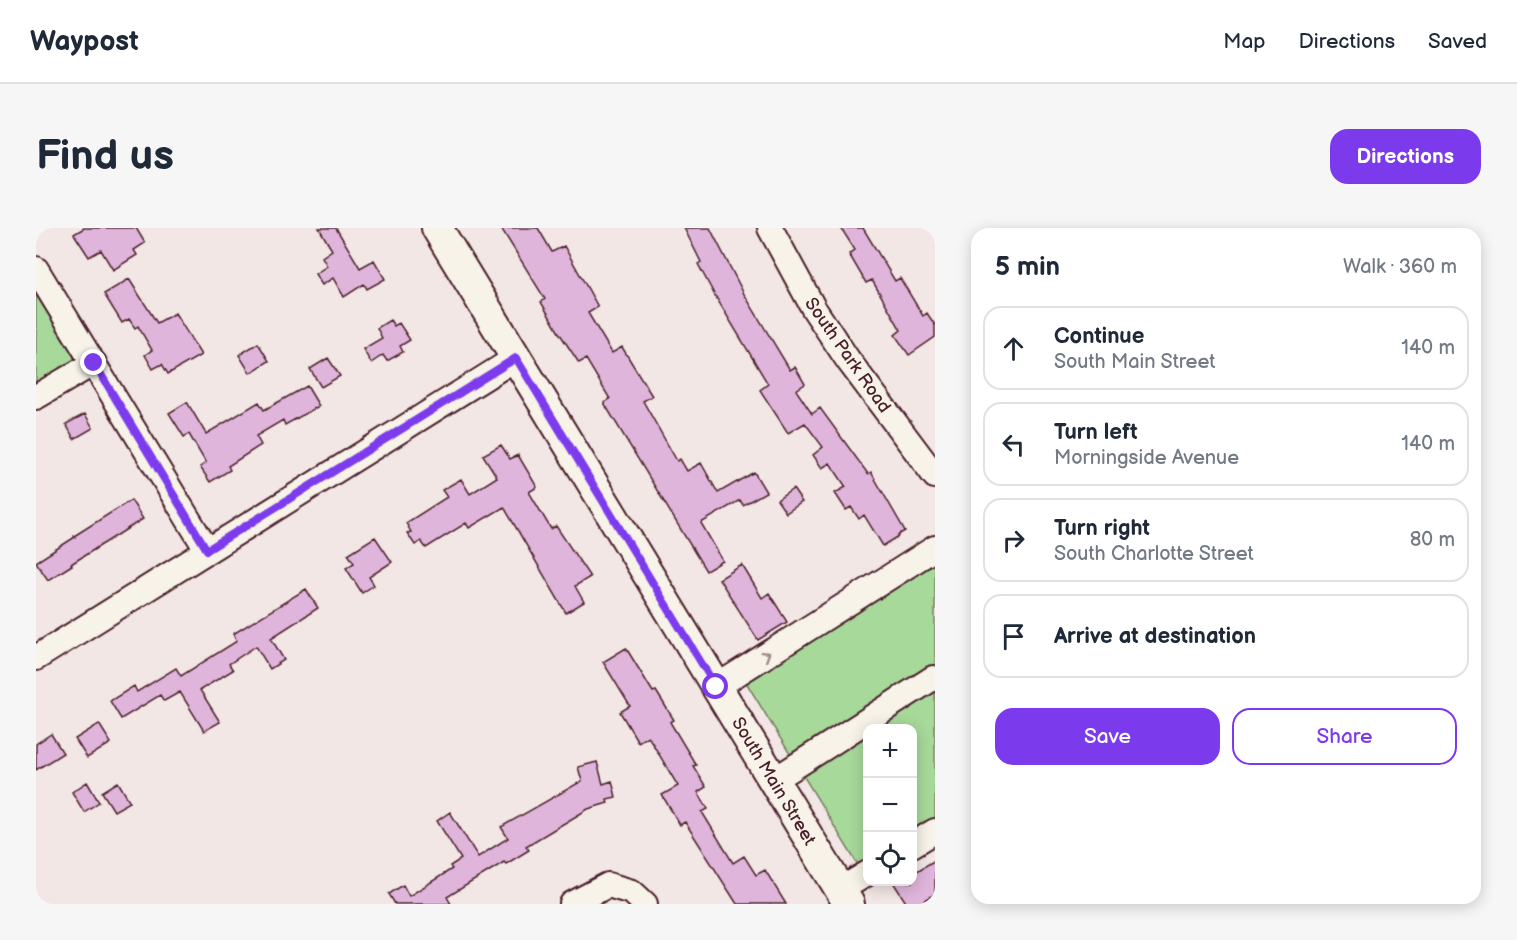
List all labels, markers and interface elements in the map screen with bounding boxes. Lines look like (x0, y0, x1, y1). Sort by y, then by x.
text: Waypost (30, 25, 139, 58)
text: Map (1223, 29, 1266, 54)
text: Directions (1299, 29, 1395, 54)
text: Saved (1428, 29, 1487, 54)
button: Directions (1330, 129, 1481, 184)
text: Find us (36, 131, 174, 182)
text: 5 min (995, 252, 1060, 283)
text: Walk · 360 m (1343, 255, 1457, 279)
street label: South Park Road (800, 294, 895, 417)
text: Continue (1054, 323, 1144, 350)
icon: ahead (997, 332, 1030, 365)
text: 140 m (1401, 336, 1455, 360)
route end (80, 349, 106, 375)
text: South Main Street (1054, 350, 1215, 374)
text: Turn left (1054, 419, 1138, 446)
icon: left (997, 428, 1030, 461)
text: 140 m (1401, 432, 1455, 456)
text: Morningside Avenue (1054, 446, 1239, 470)
text: Turn right (1054, 515, 1150, 542)
icon: right (997, 524, 1030, 557)
text: 80 m (1410, 528, 1455, 552)
text: South Charlotte Street (1054, 542, 1254, 566)
icon: arrive (997, 620, 1030, 653)
text: Arrive at destination (1054, 623, 1256, 650)
one-way arrow (760, 651, 770, 663)
route start (702, 673, 728, 699)
button: Save (995, 708, 1220, 765)
button: Share (1232, 708, 1457, 765)
street label: South Main Street (727, 714, 820, 849)
map controls (863, 724, 917, 886)
button: + (863, 724, 917, 778)
button: − (863, 778, 917, 832)
button: locate (863, 832, 917, 886)

